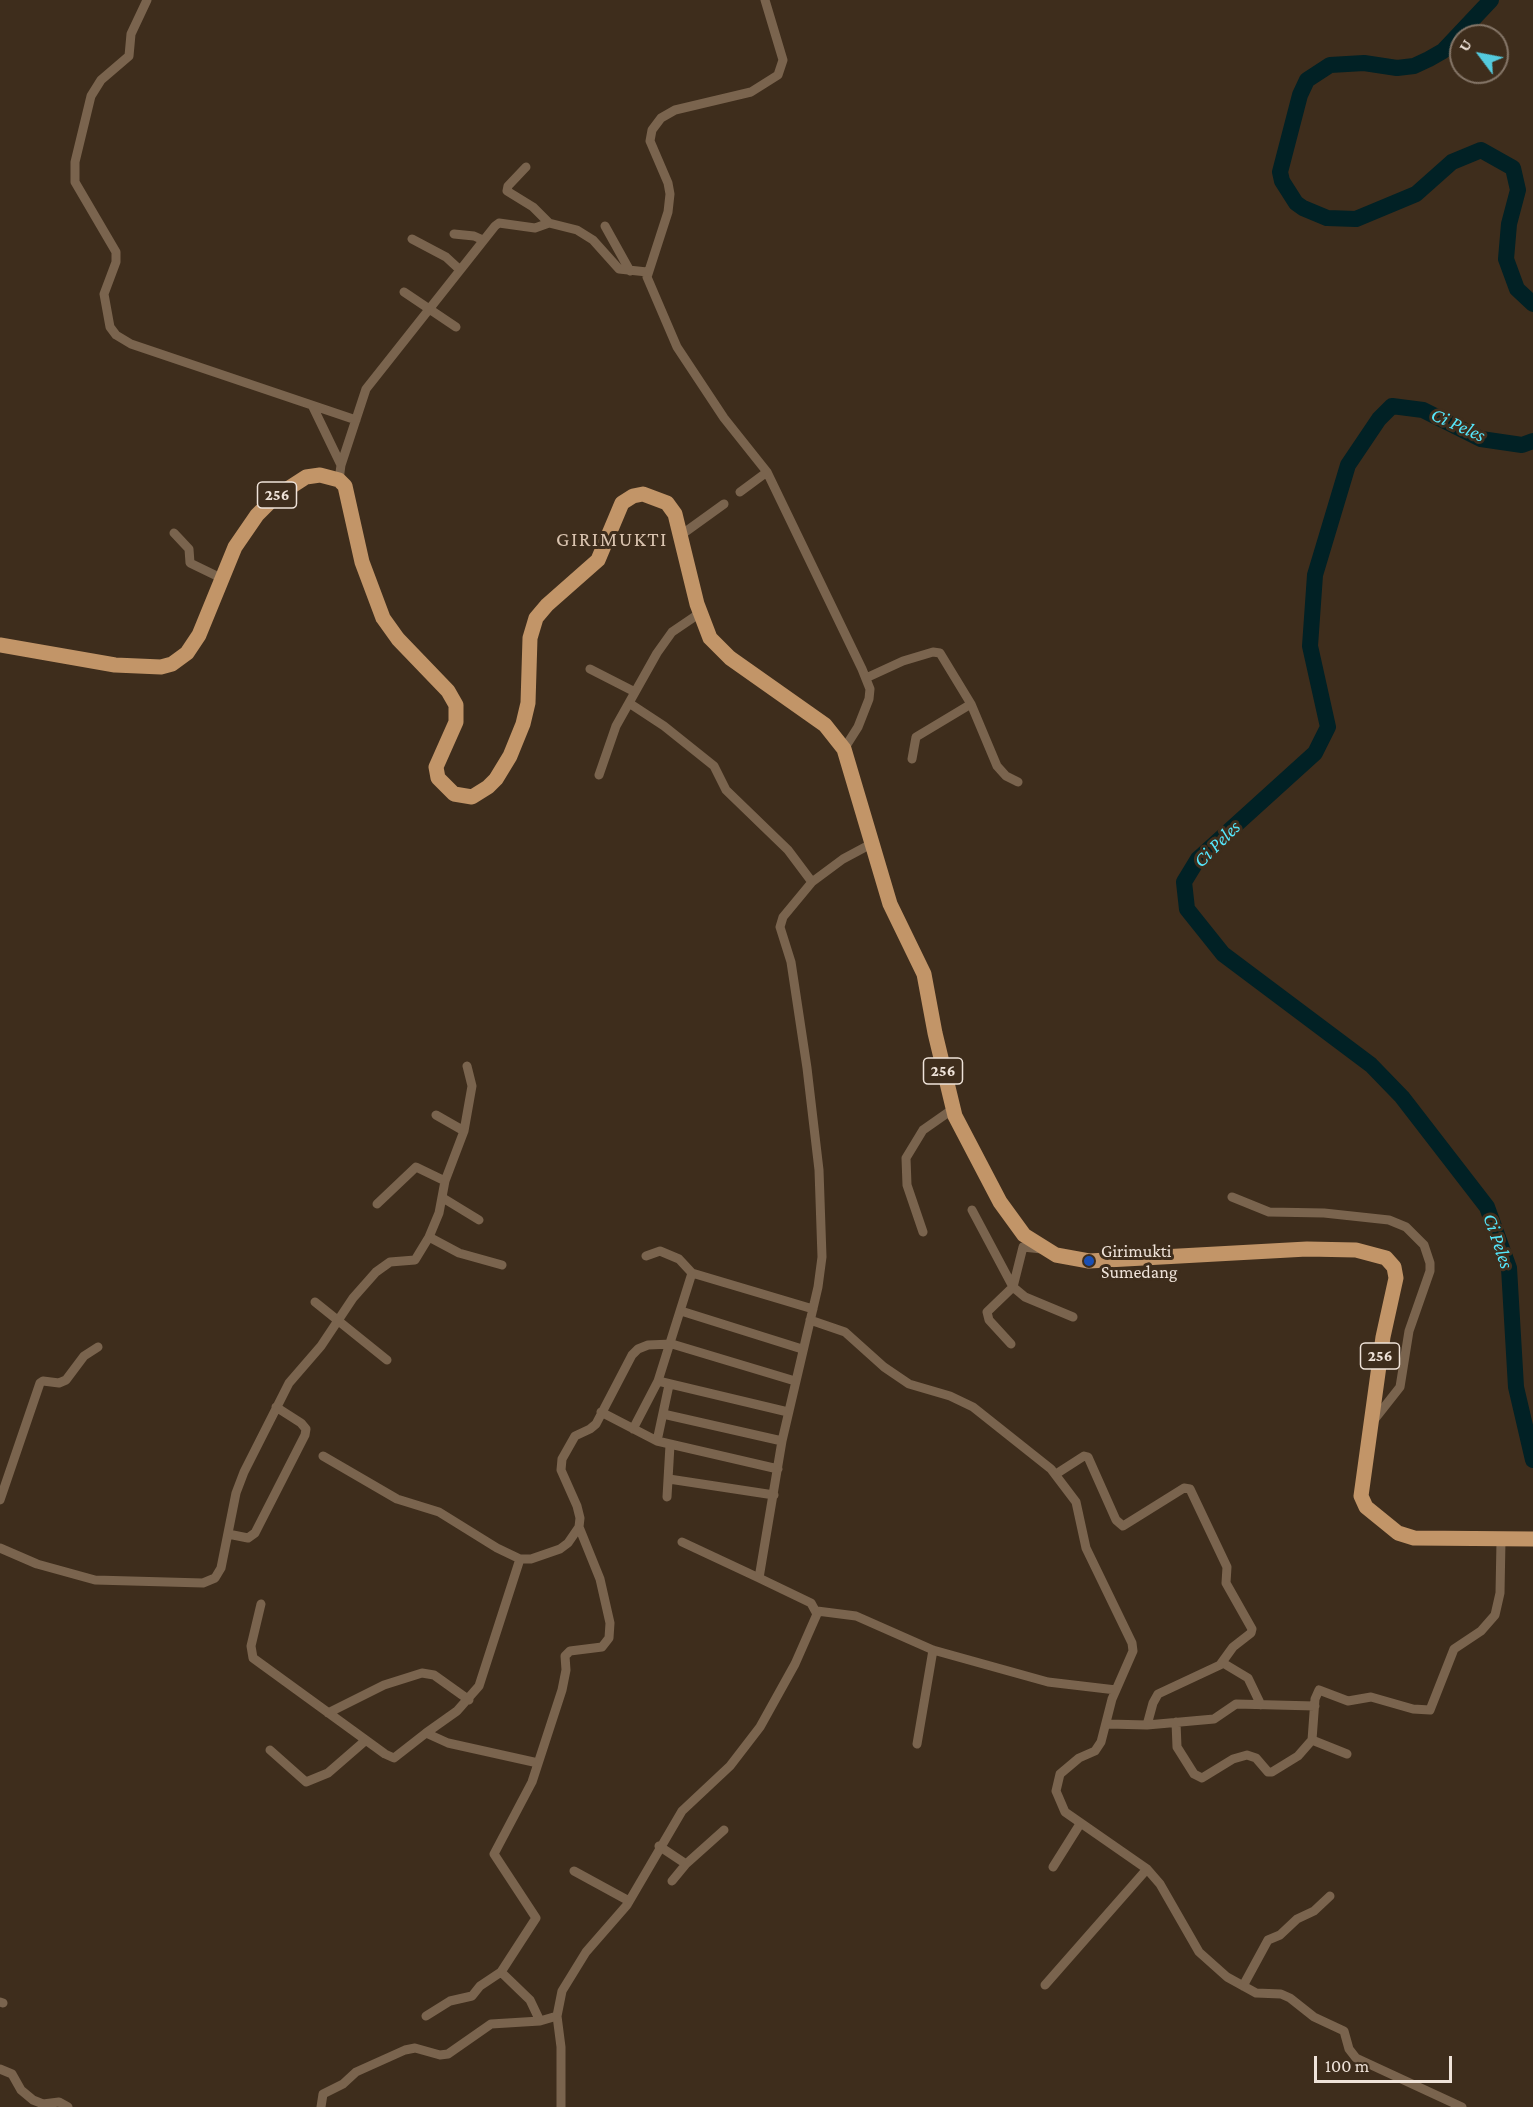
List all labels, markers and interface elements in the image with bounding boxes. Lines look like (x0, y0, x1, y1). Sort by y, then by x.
north arrow (1449, 24, 1509, 84)
text: U (1455, 36, 1475, 54)
water label: Ci Peles (1427, 402, 1489, 448)
road number: 256 (258, 482, 296, 508)
district label: GIRIMUKTI (556, 527, 668, 553)
water label: Ci Peles (1188, 815, 1246, 873)
road number: 256 (924, 1058, 962, 1084)
water label: Ci Peles (1477, 1210, 1519, 1272)
place label: Girimukti Sumedang (1101, 1240, 1178, 1282)
marker: Girimukti Sumedang (1082, 1254, 1096, 1268)
road number: 256 (1360, 1343, 1400, 1369)
scale bar (1317, 2044, 1455, 2082)
text: 100 m (1325, 2056, 1369, 2076)

